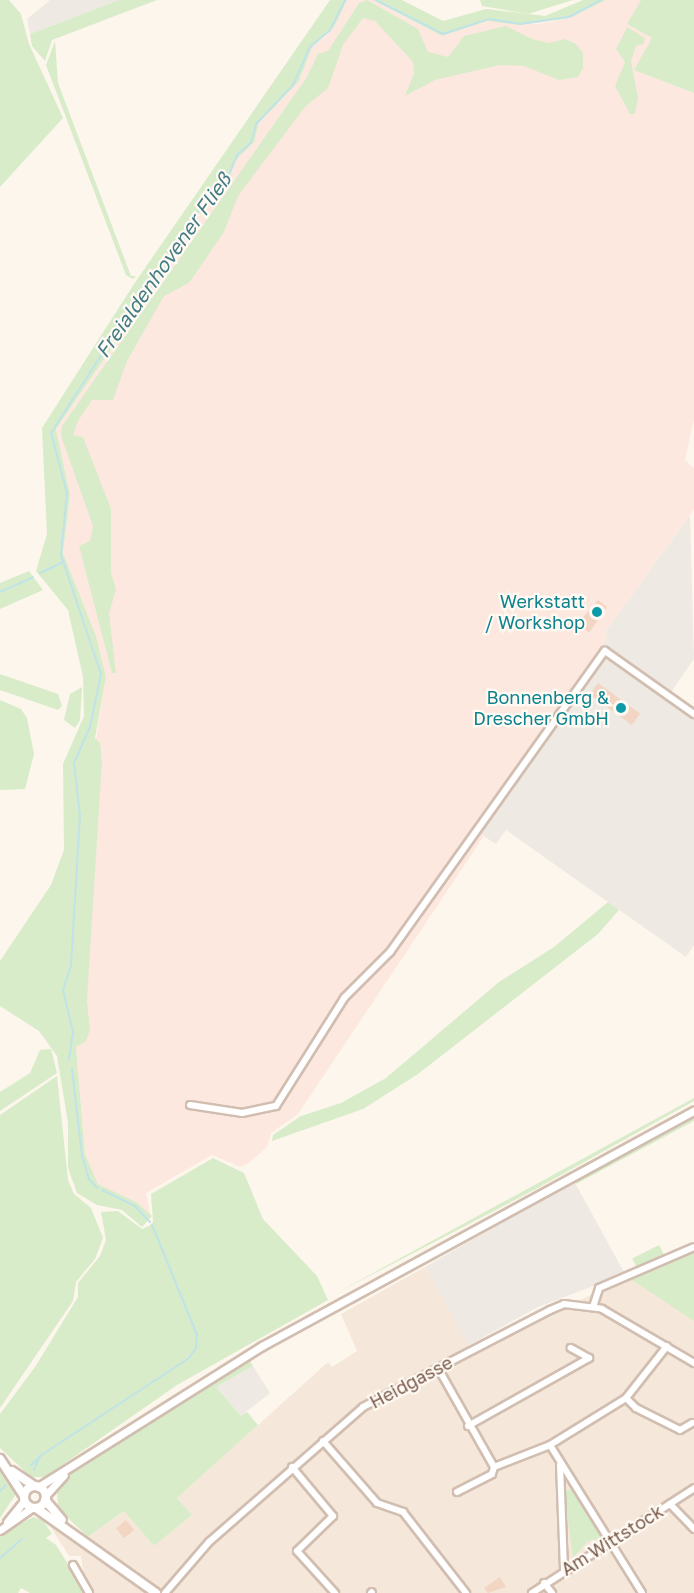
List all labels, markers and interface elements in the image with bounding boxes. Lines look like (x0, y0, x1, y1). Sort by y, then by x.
water label: Freialdenhovener Fließ (90, 168, 236, 362)
place label: Werkstatt / Workshop (485, 591, 585, 634)
marker: Werkstatt / Workshop (590, 605, 604, 619)
place label: Bonnenberg & Drescher GmbH (473, 687, 609, 730)
marker: Bonnenberg & Drescher GmbH (614, 701, 628, 715)
street label: Heidgasse (366, 1351, 456, 1413)
street label: Am Wittstock (557, 1500, 667, 1580)

